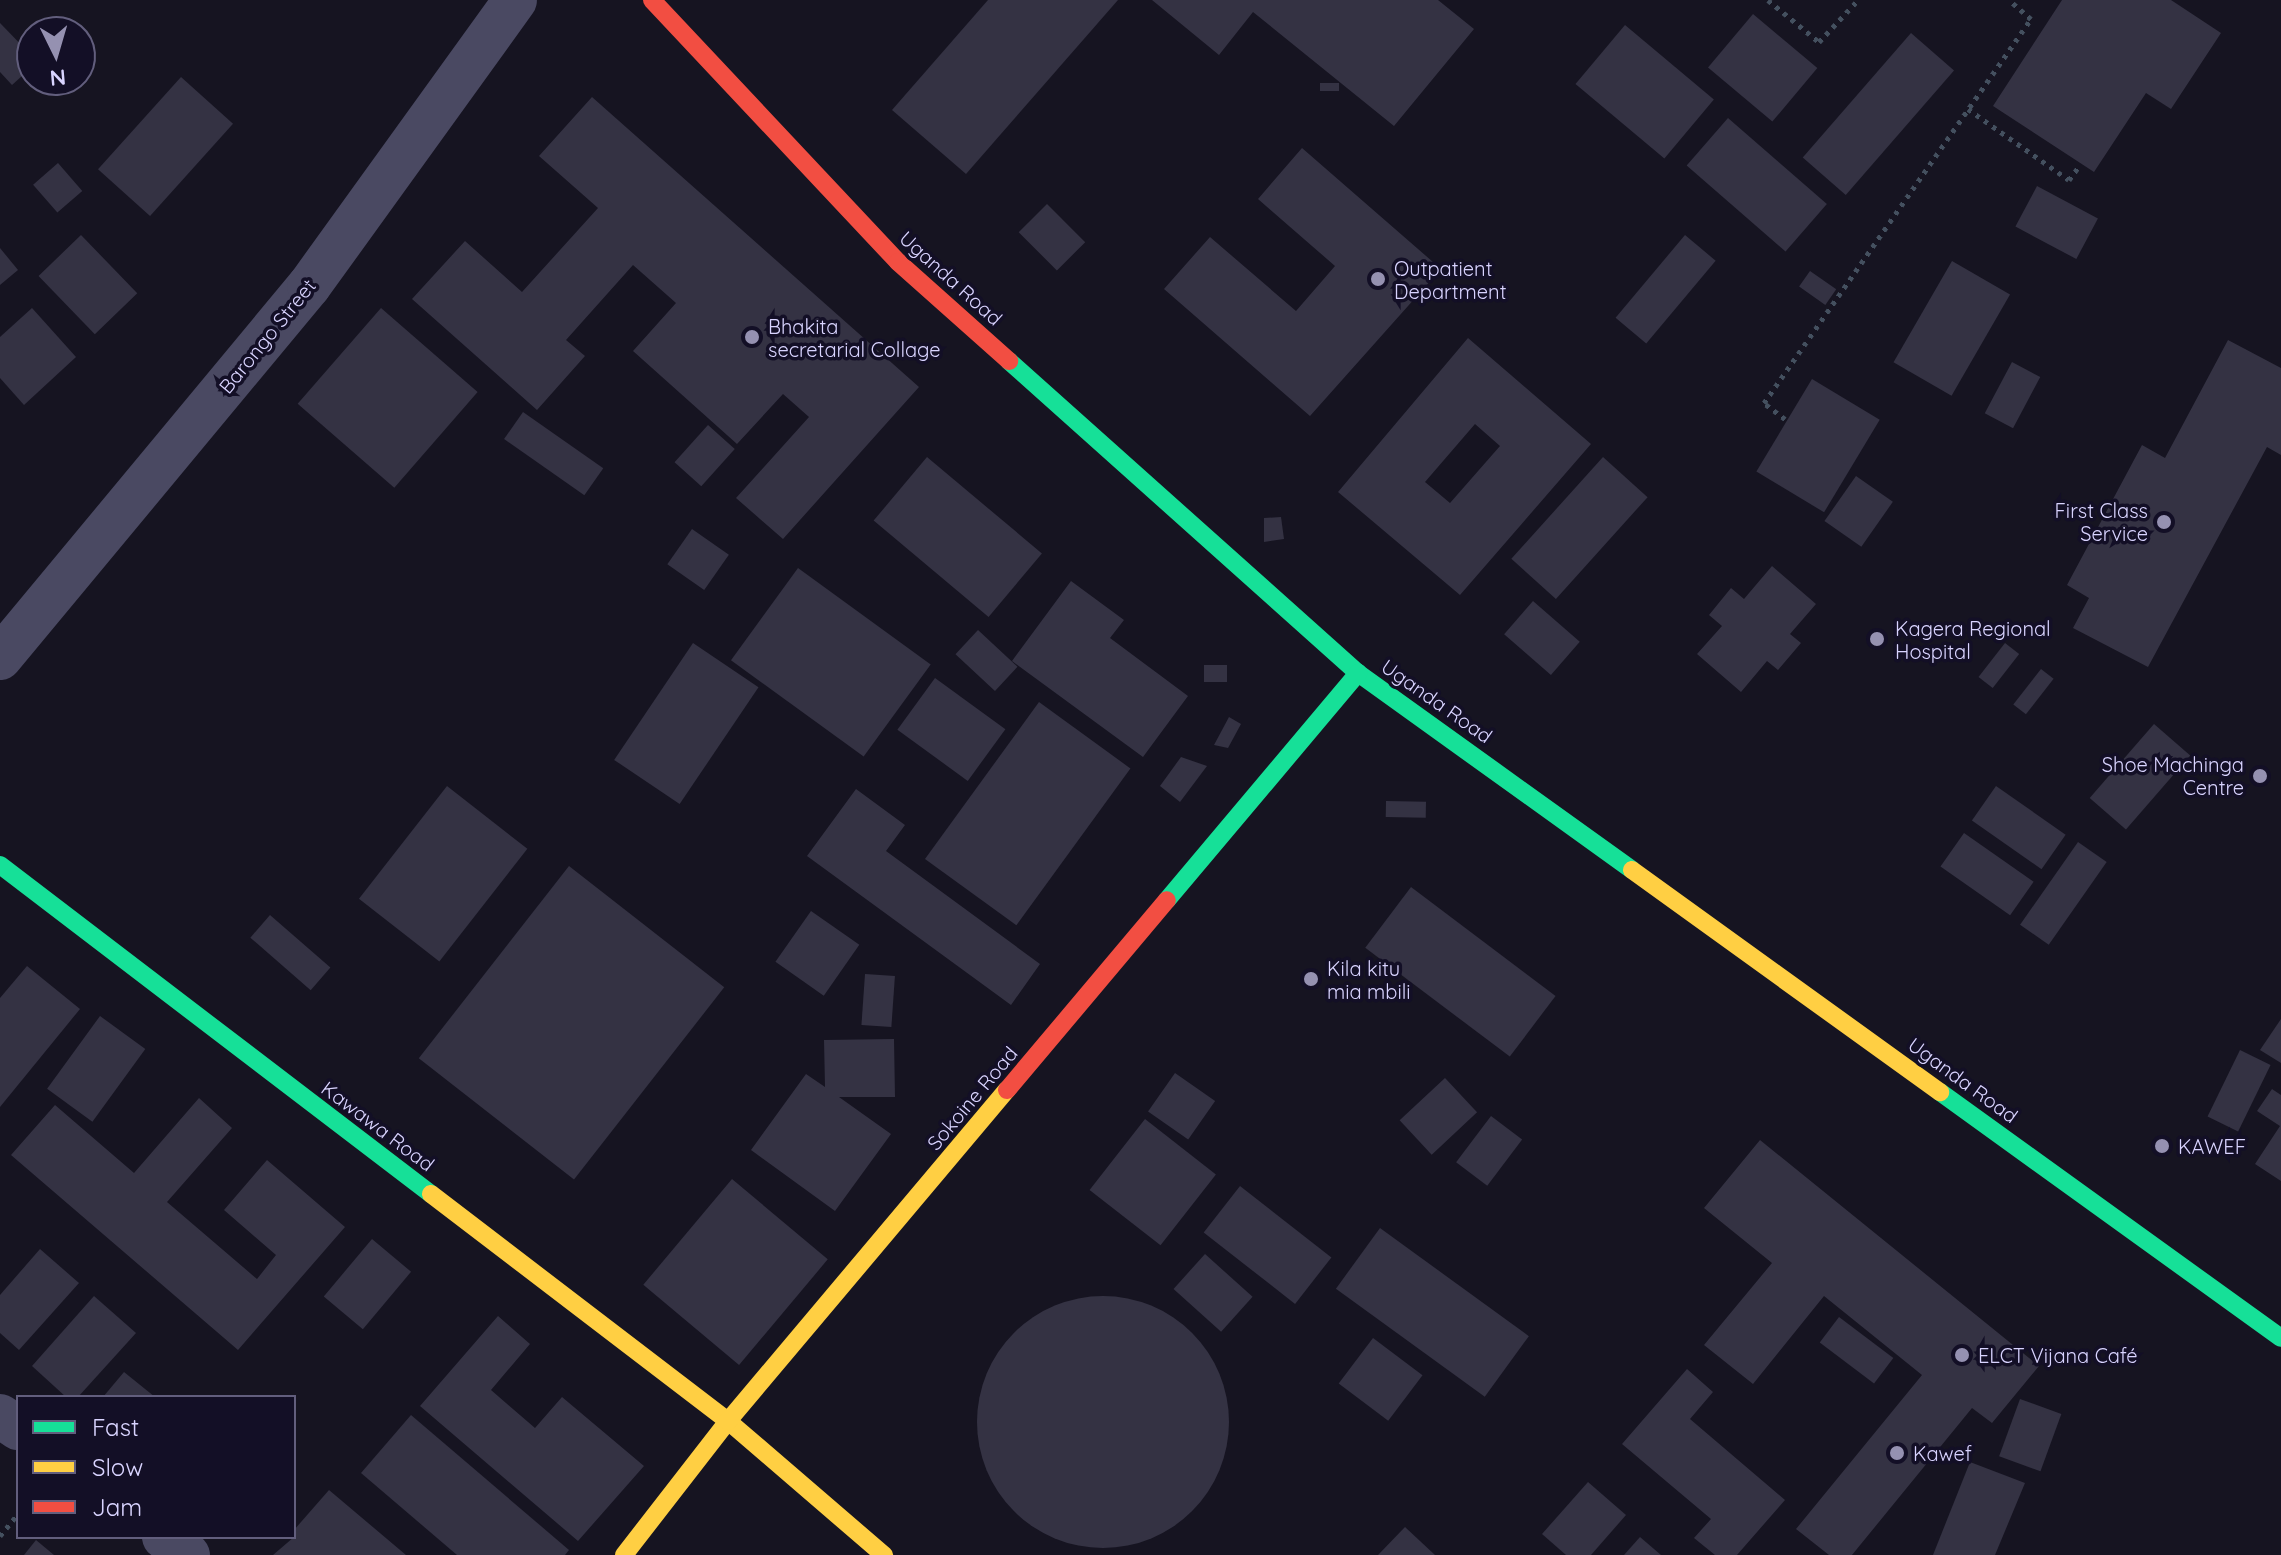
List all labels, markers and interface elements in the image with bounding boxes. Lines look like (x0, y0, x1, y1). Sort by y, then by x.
north arrow (16, 16, 96, 96)
text: N (49, 63, 67, 93)
street label: Uganda Road (895, 226, 1007, 330)
place label: Outpatient Department (1394, 256, 1506, 303)
marker: Outpatient Department (1369, 270, 1387, 288)
street label: Barongo Street (214, 274, 320, 398)
place label: Bhakita secretarial Collage (768, 314, 940, 361)
marker: Bhakita secretarial Collage (743, 328, 761, 346)
place label: First Class Service (2055, 498, 2148, 545)
marker: First Class Service (2155, 513, 2173, 531)
place label: Kagera Regional Hospital (1895, 616, 2051, 663)
marker: Kagera Regional Hospital (1866, 628, 1888, 650)
street label: Uganda Road (1377, 654, 1497, 748)
place label: Shoe Machinga Centre (2102, 752, 2244, 799)
marker: Shoe Machinga Centre (2251, 767, 2269, 785)
place label: Kila kitu mia mbili (1327, 956, 1411, 1003)
marker: Kila kitu mia mbili (1302, 970, 1320, 988)
street label: Uganda Road (1904, 1032, 2022, 1128)
street label: Sokoine Road (922, 1041, 1022, 1155)
street label: Kawawa Road (317, 1076, 439, 1176)
place label: KAWEF (2178, 1134, 2246, 1158)
marker: KAWEF (2153, 1137, 2171, 1155)
place label: ELCT Vijana Café (1978, 1343, 2138, 1367)
marker: ELCT Vijana Café (1953, 1346, 1971, 1364)
legend (16, 1395, 296, 1539)
text: Fast (92, 1412, 139, 1442)
place label: Kawef (1913, 1441, 1972, 1465)
marker: Kawef (1888, 1444, 1906, 1462)
text: Slow (92, 1452, 143, 1482)
text: Jam (92, 1492, 142, 1522)

